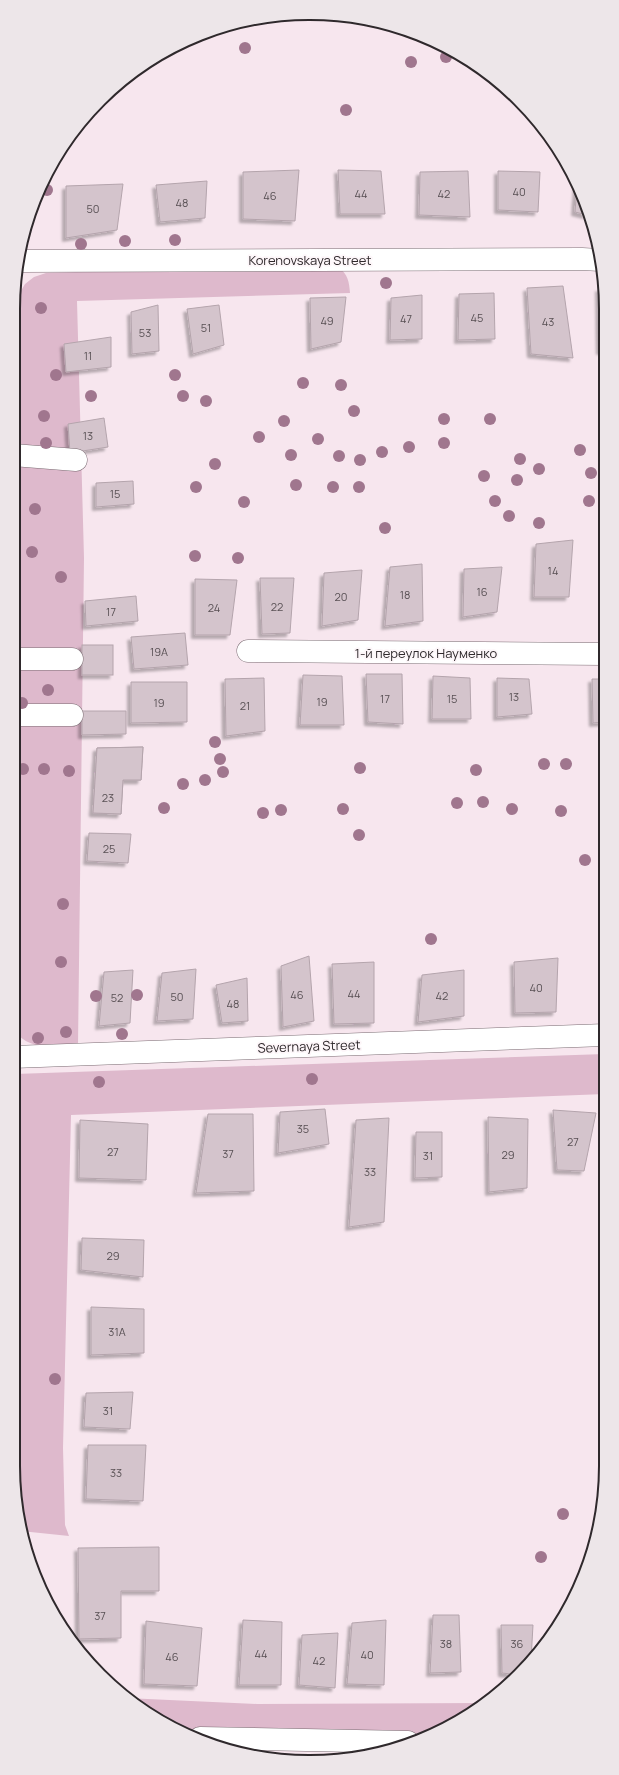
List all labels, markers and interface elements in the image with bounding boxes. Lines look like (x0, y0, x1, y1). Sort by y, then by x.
house number: 40 (512, 184, 526, 199)
house number: 44 (354, 186, 368, 201)
house number: 42 (438, 186, 450, 201)
house number: 46 (263, 188, 277, 203)
house number: 48 (176, 195, 188, 210)
house number: 50 (86, 201, 100, 216)
street label: Korenovskaya Street (248, 251, 372, 269)
house number: 45 (471, 310, 483, 325)
house number: 47 (400, 311, 412, 326)
house number: 49 (320, 313, 334, 328)
house number: 43 (542, 314, 554, 329)
house number: 51 (201, 320, 211, 335)
house number: 53 (139, 325, 151, 340)
house number: 11 (84, 348, 92, 363)
house number: 13 (83, 428, 93, 443)
house number: 15 (110, 486, 120, 501)
house number: 14 (548, 563, 558, 578)
house number: 16 (476, 584, 488, 599)
house number: 18 (400, 587, 410, 602)
house number: 20 (335, 589, 347, 604)
house number: 22 (271, 599, 283, 614)
house number: 24 (208, 600, 220, 615)
house number: 17 (106, 604, 116, 619)
house number: 19А (150, 644, 168, 659)
street label: 1-й переулок Науменко (355, 644, 497, 662)
house number: 13 (509, 689, 519, 704)
house number: 17 (380, 691, 390, 706)
house number: 15 (447, 691, 457, 706)
house number: 19 (316, 694, 328, 709)
house number: 19 (153, 695, 165, 710)
house number: 21 (240, 698, 250, 713)
house number: 23 (102, 790, 114, 805)
house number: 25 (103, 841, 115, 856)
house number: 40 (529, 980, 543, 995)
house number: 44 (347, 986, 361, 1001)
house number: 46 (290, 987, 304, 1002)
house number: 42 (436, 988, 448, 1003)
house number: 50 (170, 989, 184, 1004)
house number: 52 (111, 990, 123, 1005)
house number: 48 (227, 996, 239, 1011)
street label: Severnaya Street (257, 1035, 361, 1057)
house number: 35 (297, 1121, 309, 1136)
house number: 27 (567, 1134, 579, 1149)
house number: 27 (107, 1144, 119, 1159)
house number: 37 (222, 1146, 234, 1161)
house number: 29 (501, 1147, 515, 1162)
house number: 31 (423, 1148, 433, 1163)
house number: 33 (364, 1164, 376, 1179)
house number: 29 (106, 1248, 120, 1263)
house number: 31А (108, 1324, 126, 1339)
house number: 31 (103, 1403, 113, 1418)
house number: 33 (110, 1465, 122, 1480)
house number: 37 (94, 1608, 106, 1623)
house number: 38 (440, 1636, 452, 1651)
house number: 36 (511, 1636, 524, 1651)
house number: 44 (254, 1646, 268, 1661)
house number: 40 (360, 1647, 374, 1662)
house number: 46 (165, 1649, 179, 1664)
house number: 42 (313, 1653, 325, 1668)

